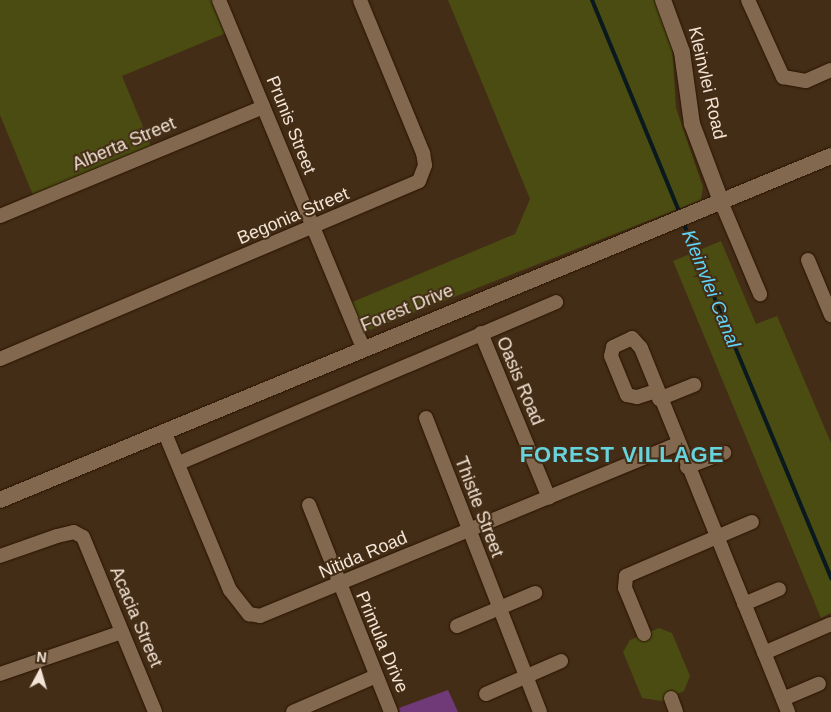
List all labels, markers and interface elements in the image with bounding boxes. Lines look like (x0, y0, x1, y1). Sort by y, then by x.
street label: Kleinvlei Road (684, 25, 730, 141)
street label: Prunis Street (261, 73, 321, 177)
street label: Alberta Street (69, 113, 179, 175)
street label: Begonia Street (234, 183, 352, 249)
water label: Kleinvlei Canal (677, 226, 745, 352)
street label: Forest Drive (358, 280, 456, 336)
street label: Oasis Road (492, 333, 548, 429)
district label: FOREST VILLAGE (518, 442, 726, 468)
street label: Thistle Street (450, 454, 508, 560)
street label: Nitida Road (315, 527, 411, 583)
street label: Acacia Street (105, 564, 167, 670)
street label: Primula Drive (351, 588, 413, 696)
north arrow (15, 647, 65, 697)
text: N (36, 649, 47, 666)

